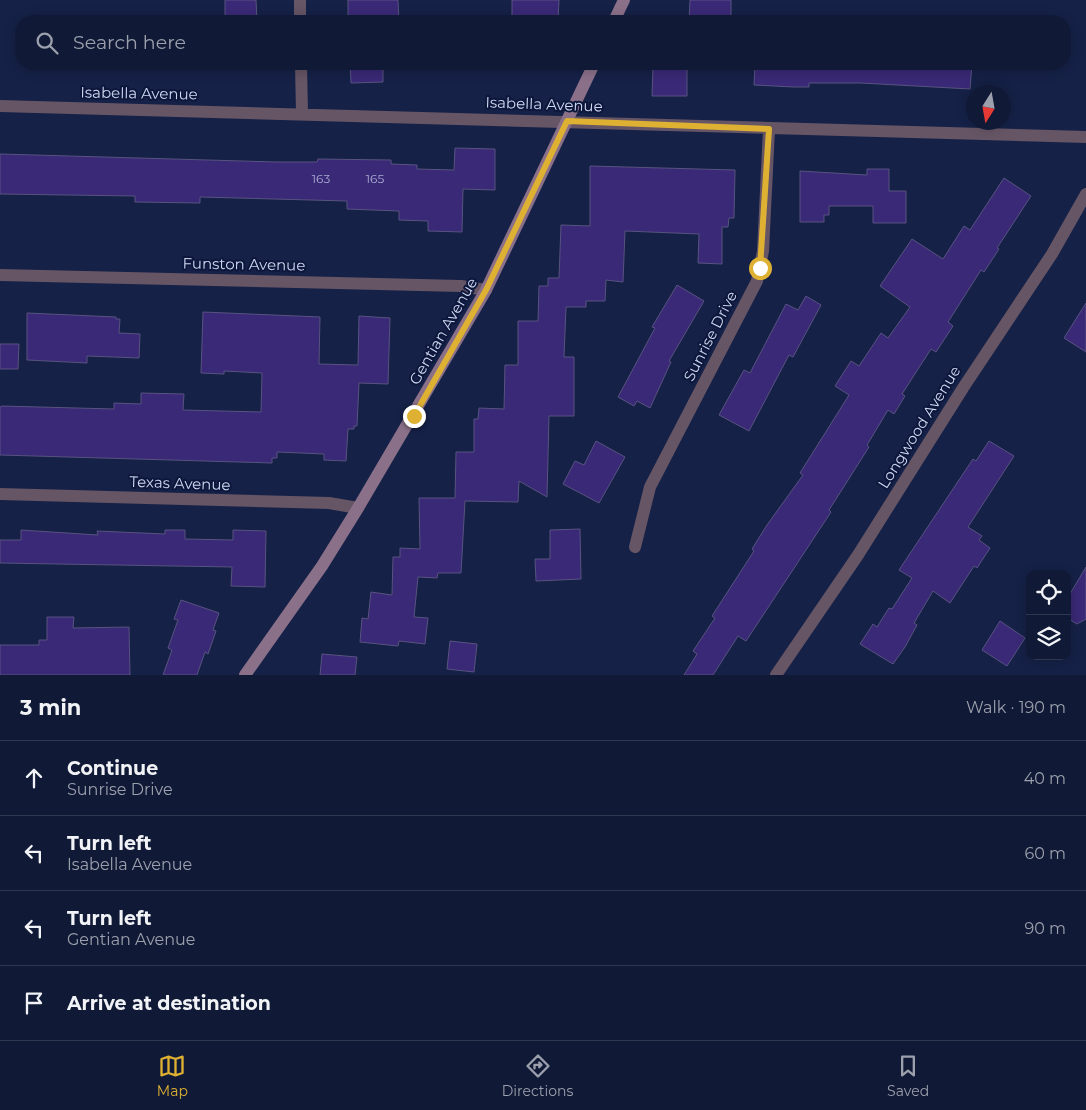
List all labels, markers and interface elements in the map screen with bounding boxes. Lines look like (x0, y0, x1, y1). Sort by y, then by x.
search box (15, 15, 1071, 70)
icon: search (33, 29, 61, 57)
text: Search here (73, 31, 186, 54)
street label: Isabella Avenue (80, 82, 198, 104)
north arrow (966, 85, 1011, 130)
street label: Isabella Avenue (485, 92, 603, 116)
house number: 163 (312, 171, 330, 186)
house number: 165 (366, 171, 384, 186)
street label: Funston Avenue (183, 253, 305, 275)
route start (749, 257, 772, 280)
street label: Gentian Avenue (405, 274, 481, 388)
street label: Sunrise Drive (679, 288, 741, 384)
street label: Longwood Avenue (874, 362, 964, 492)
route end (403, 405, 426, 428)
street label: Texas Avenue (129, 472, 231, 494)
map controls (1026, 570, 1071, 660)
button: locate (1026, 570, 1071, 615)
button: layers (1026, 615, 1071, 660)
text: 3 min (20, 695, 81, 720)
text: Walk · 190 m (966, 698, 1066, 717)
text: Continue (67, 757, 158, 780)
icon: ahead (20, 764, 48, 792)
text: 40 m (1024, 769, 1066, 788)
text: Sunrise Drive (67, 780, 173, 799)
text: Turn left (67, 832, 152, 855)
icon: left (20, 839, 48, 867)
text: 60 m (1024, 844, 1066, 863)
text: Isabella Avenue (67, 855, 192, 874)
text: Turn left (67, 907, 152, 930)
icon: left (20, 914, 48, 942)
text: 90 m (1024, 919, 1066, 938)
text: Gentian Avenue (67, 930, 195, 949)
icon: arrive (20, 989, 48, 1017)
text: Arrive at destination (67, 992, 271, 1015)
tab: Map (157, 1052, 188, 1100)
tab: Directions (502, 1052, 573, 1100)
tab: Saved (887, 1052, 929, 1100)

